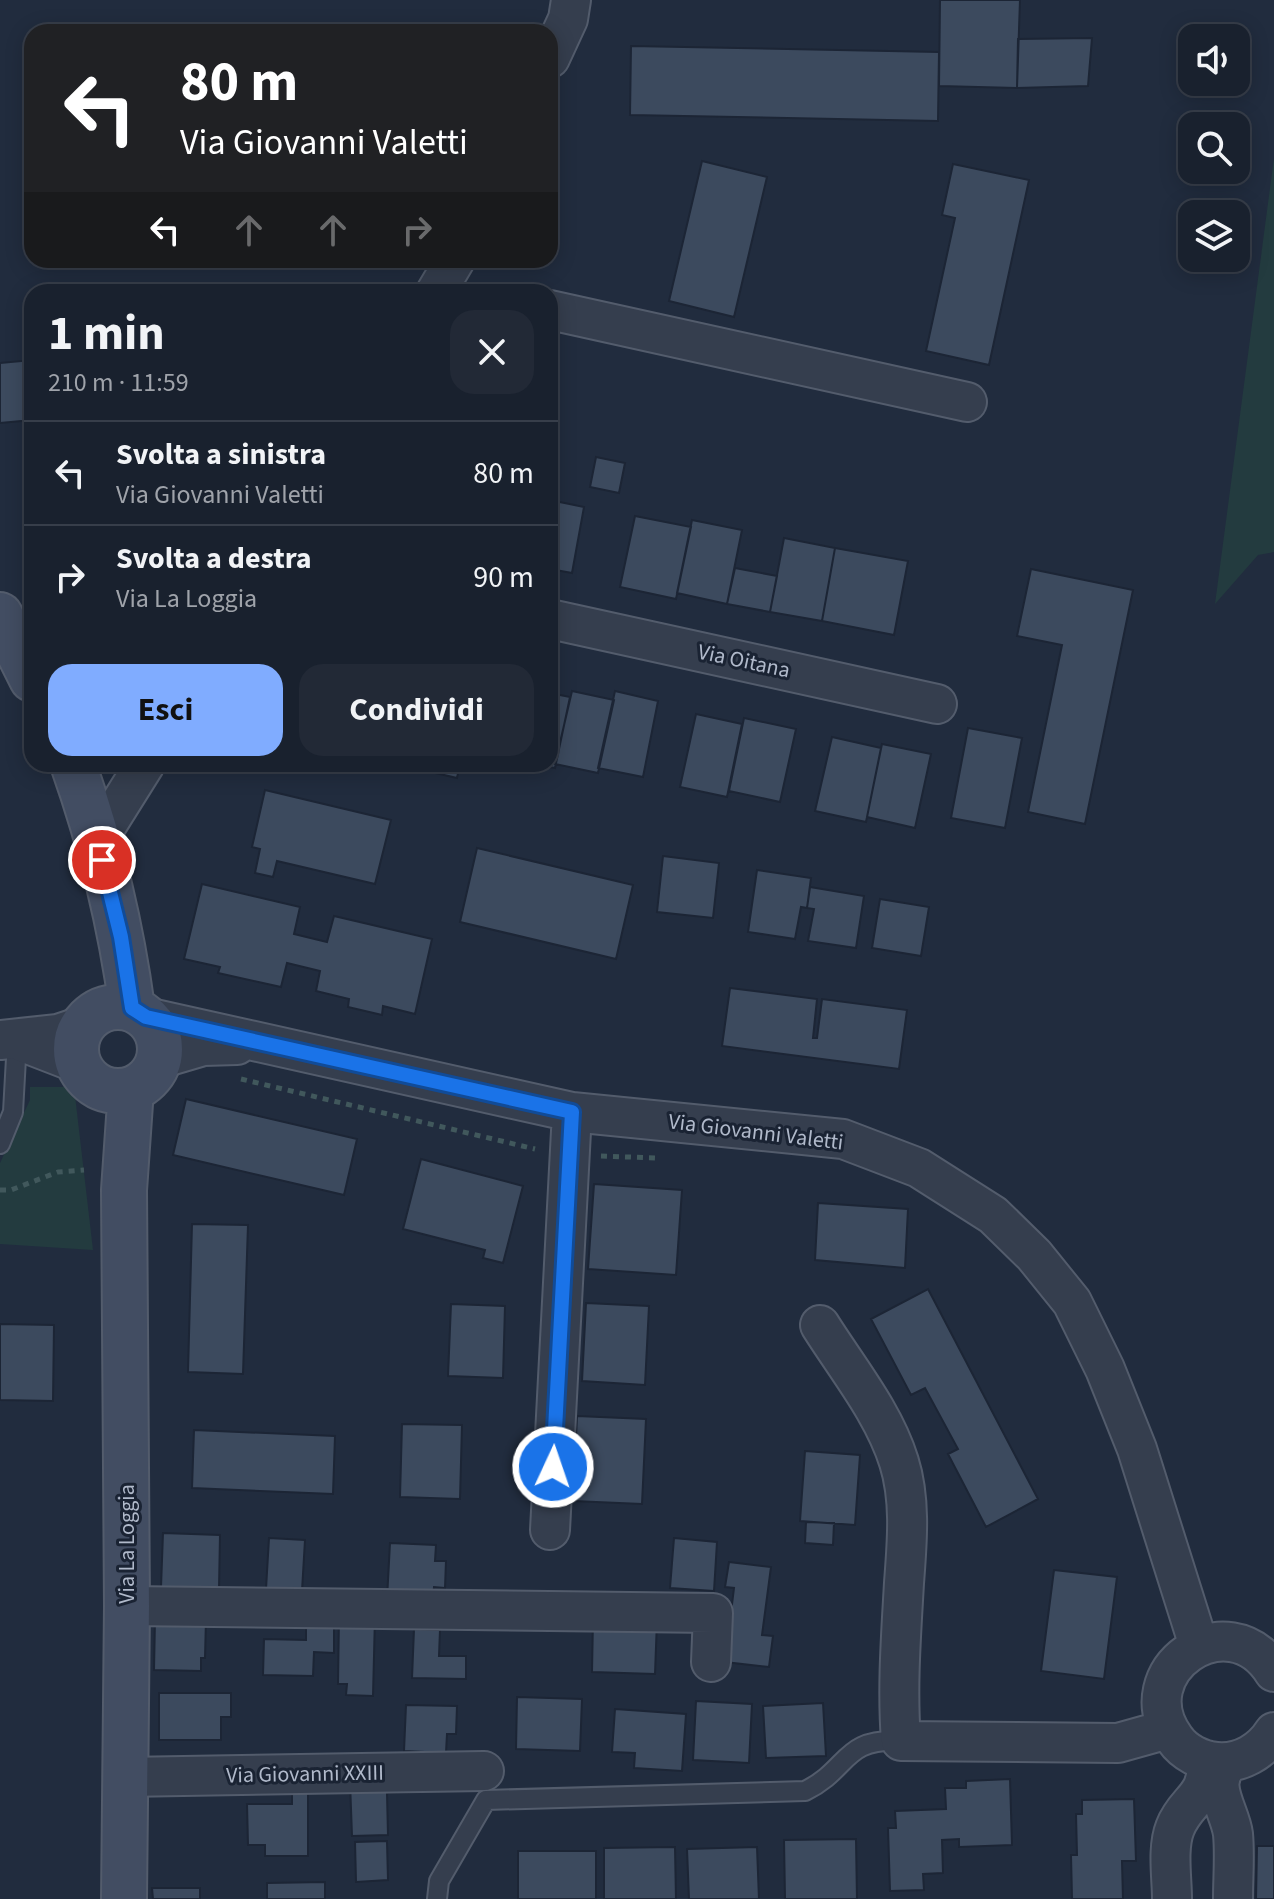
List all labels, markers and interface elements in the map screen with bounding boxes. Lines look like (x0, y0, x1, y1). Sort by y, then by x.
map controls (1178, 24, 1250, 272)
button: sound (1178, 24, 1250, 96)
text: 80 m (180, 43, 298, 122)
icon: left (48, 56, 152, 160)
button: search (1178, 112, 1250, 184)
text: Via Giovanni Valetti (180, 117, 468, 168)
button: layers (1178, 200, 1250, 272)
icon: left (143, 208, 187, 252)
icon: ahead (227, 208, 271, 252)
icon: ahead (311, 208, 355, 252)
icon: right (395, 208, 439, 252)
text: 1 min (48, 300, 165, 368)
button: close (450, 310, 534, 394)
text: 210 m · 11:59 (48, 364, 189, 401)
text: Svolta a sinistra (116, 433, 326, 476)
icon: left (48, 451, 92, 495)
text: 80 m (473, 452, 534, 495)
text: Via Giovanni Valetti (116, 476, 324, 513)
text: Svolta a destra (116, 537, 312, 580)
icon: right (48, 555, 92, 599)
text: 90 m (473, 556, 534, 599)
text: Via La Loggia (116, 580, 257, 617)
street label: Via Oitana (695, 636, 793, 686)
button: Esci (48, 664, 283, 756)
button: Condividi (299, 664, 534, 756)
pin (68, 826, 136, 894)
icon: arrive (80, 838, 124, 882)
street label: Via Giovanni Valetti (667, 1105, 845, 1159)
position arrow (511, 1425, 595, 1509)
street label: Via La Loggia (111, 1484, 143, 1604)
street label: Via Giovanni XXIII (226, 1757, 384, 1791)

